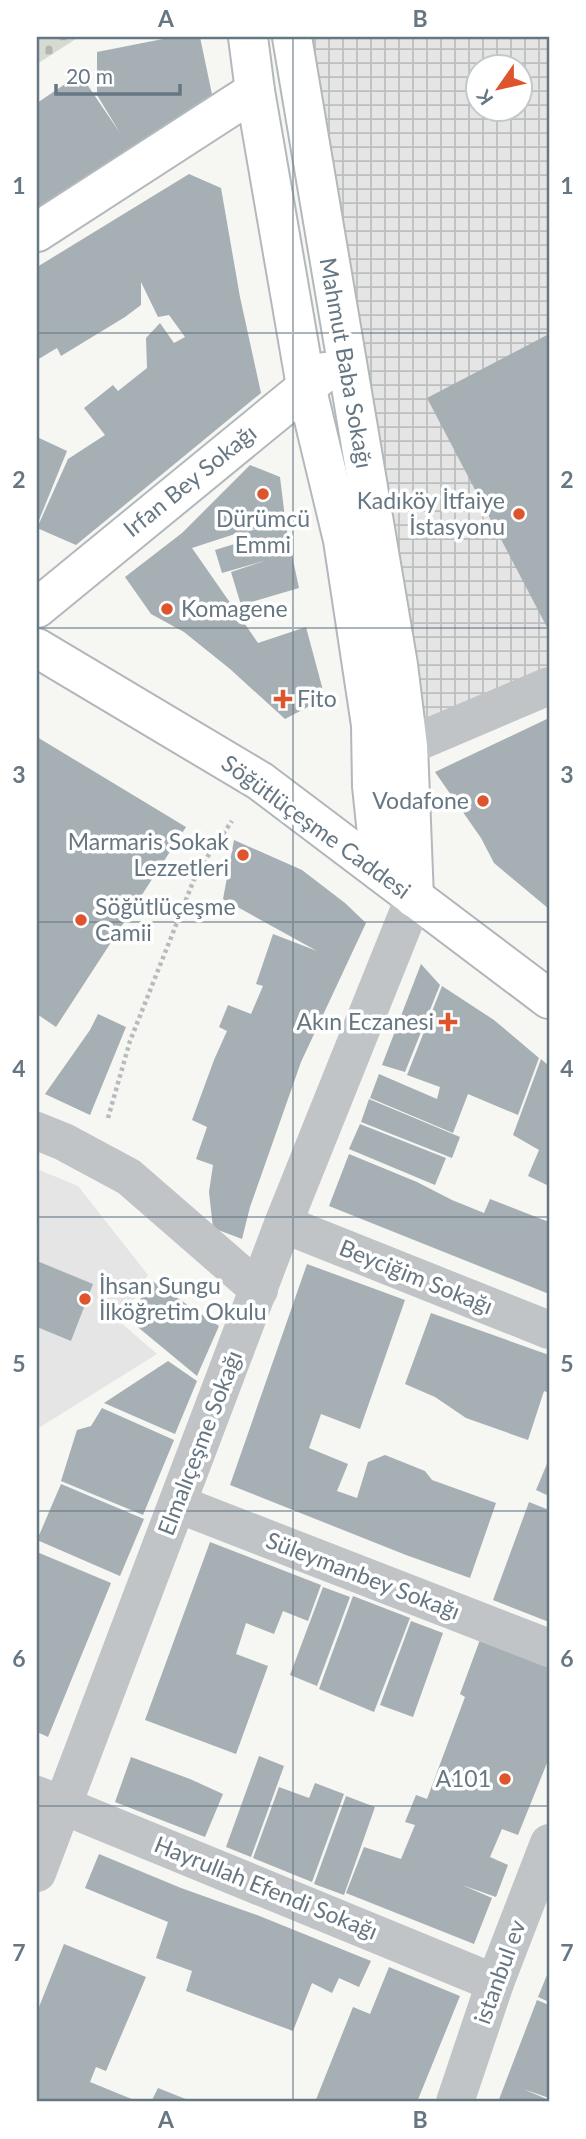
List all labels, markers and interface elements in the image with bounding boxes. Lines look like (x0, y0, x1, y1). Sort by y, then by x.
text: A (157, 4, 175, 32)
text: B (412, 4, 428, 32)
scale bar (56, 52, 180, 96)
north arrow (463, 52, 534, 122)
text: 20 m (66, 63, 113, 88)
text: K (471, 85, 498, 110)
text: 1 (12, 171, 26, 199)
text: 1 (560, 171, 574, 199)
street label: Mahmut Baba Sokağı (315, 255, 379, 470)
street label: Irfan Bey Sokağı (117, 418, 261, 542)
text: 2 (12, 465, 26, 493)
text: 2 (560, 465, 574, 493)
marker: Dürümcü Emmi (255, 486, 271, 502)
place label: Kadıköy İtfaiye İstasyonu (357, 486, 505, 540)
place label: Dürümcü Emmi (216, 504, 310, 558)
marker: Kadıköy İtfaiye İstasyonu (511, 506, 527, 522)
place label: Komagene (181, 594, 288, 622)
marker: Komagene (159, 601, 175, 617)
place label: Fito (297, 684, 337, 712)
marker: Fito (275, 691, 291, 707)
street label: Söğütlüçeşme Caddesi (217, 748, 417, 904)
text: 3 (12, 760, 26, 788)
text: 3 (560, 760, 574, 788)
place label: Vodafone (372, 786, 469, 814)
marker: Vodafone (475, 793, 491, 809)
place label: Marmaris Sokak Lezzetleri (68, 827, 229, 881)
marker: Marmaris Sokak Lezzetleri (235, 847, 251, 863)
place label: Söğütlüçeşme Camii (95, 892, 236, 946)
marker: Söğütlüçeşme Camii (73, 912, 89, 928)
place label: Akın Eczanesi (297, 1007, 434, 1035)
marker: Akın Eczanesi (440, 1014, 456, 1030)
text: 4 (12, 1054, 26, 1082)
text: 4 (560, 1054, 574, 1082)
street label: Beyciğim Sokağı (336, 1233, 497, 1320)
place label: İhsan Sungu İlköğretim Okulu (99, 1271, 267, 1325)
marker: İhsan Sungu İlköğretim Okulu (77, 1291, 93, 1307)
street label: Elmalıçeşme Sokağı (151, 1346, 247, 1539)
text: 5 (12, 1349, 26, 1377)
text: 5 (560, 1349, 574, 1377)
street label: Süleymanbey Sokağı (262, 1525, 464, 1625)
text: 6 (12, 1644, 26, 1672)
text: 6 (560, 1644, 574, 1672)
place label: A101 (435, 1764, 491, 1792)
marker: A101 (497, 1771, 513, 1787)
street label: Hayrullah Efendi Sokağı (151, 1829, 382, 1945)
street label: istanbul ev (467, 1916, 531, 2028)
text: 7 (12, 1938, 26, 1966)
text: 7 (560, 1938, 574, 1966)
text: A (157, 2105, 175, 2133)
text: B (412, 2105, 428, 2133)

